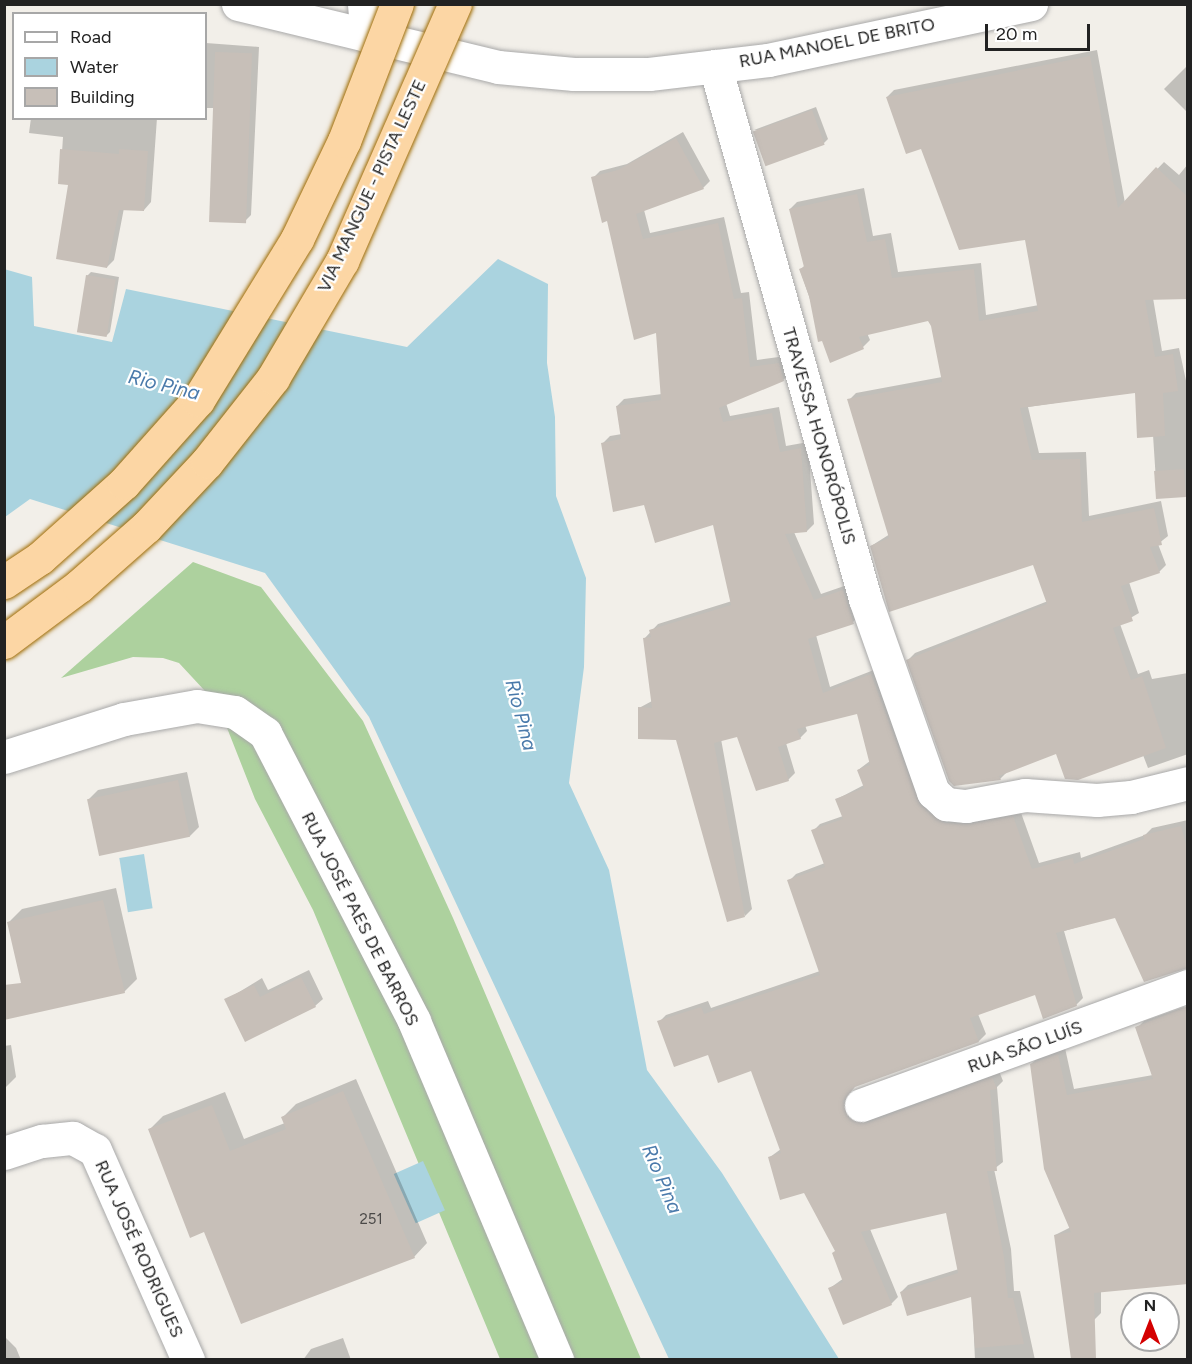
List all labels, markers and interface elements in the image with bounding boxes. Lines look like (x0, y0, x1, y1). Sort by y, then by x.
legend (12, 12, 207, 120)
scale bar (988, 12, 1093, 50)
street label: RUA MANOEL DE BRITO (737, 13, 937, 73)
text: 20 m (996, 23, 1037, 45)
text: Road (70, 26, 111, 48)
text: Water (70, 56, 118, 78)
street label: VIA MANGUE - PISTA LESTE (313, 76, 431, 296)
text: Building (70, 86, 135, 108)
street label: TRAVESSA HONORÓPOLIS (778, 325, 860, 547)
water label: Rio Pina (126, 365, 202, 405)
water label: Rio Pina (500, 677, 542, 753)
street label: RUA JOSÉ PAES DE BARROS (297, 809, 423, 1029)
street label: RUA SÃO LUÍS (965, 1016, 1085, 1078)
water label: Rio Pina (637, 1141, 687, 1217)
street label: RUA JOSÉ RODRIGUES (90, 1157, 188, 1341)
house number: 251 (359, 1211, 383, 1229)
north arrow (1120, 1292, 1180, 1352)
text: N (1144, 1296, 1156, 1315)

